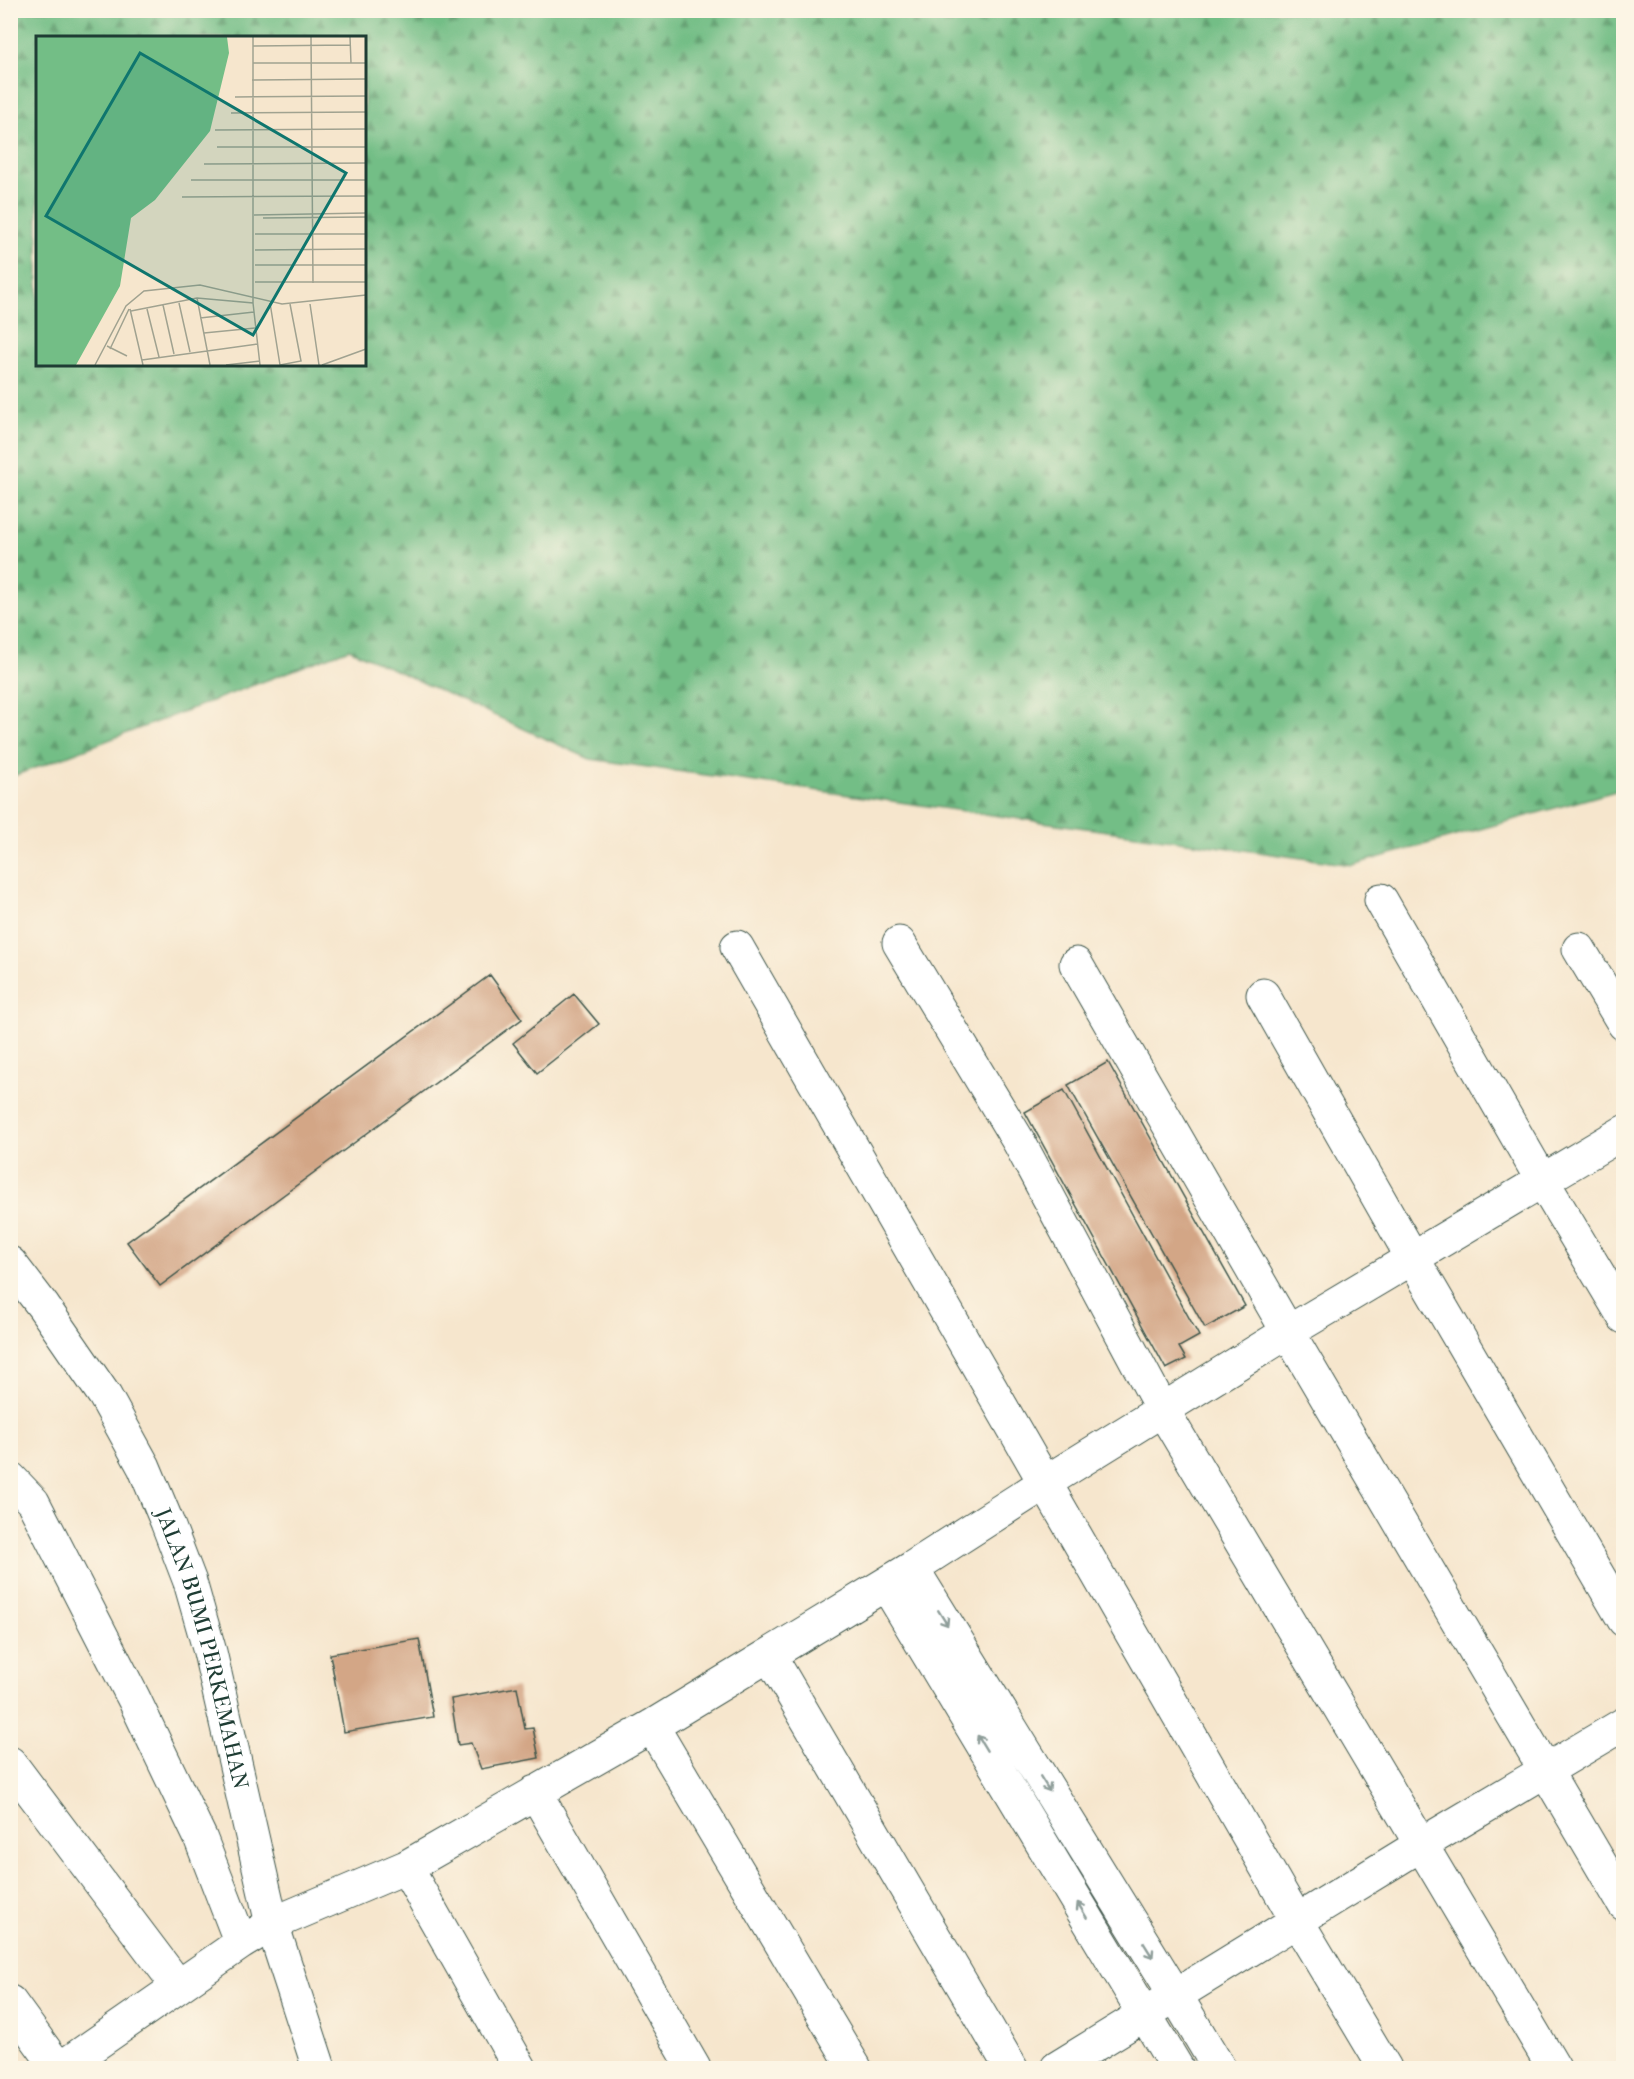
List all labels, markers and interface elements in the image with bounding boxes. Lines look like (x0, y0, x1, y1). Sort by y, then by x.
inset map (36, 36, 366, 366)
street label: JALAN BUMI PERKEMAHAN (149, 1503, 254, 1792)
one-way arrow (938, 1609, 950, 1626)
one-way arrow (975, 1735, 987, 1752)
one-way arrow (1040, 1775, 1052, 1792)
one-way arrow (1076, 1902, 1088, 1919)
one-way arrow (1142, 1941, 1154, 1958)

